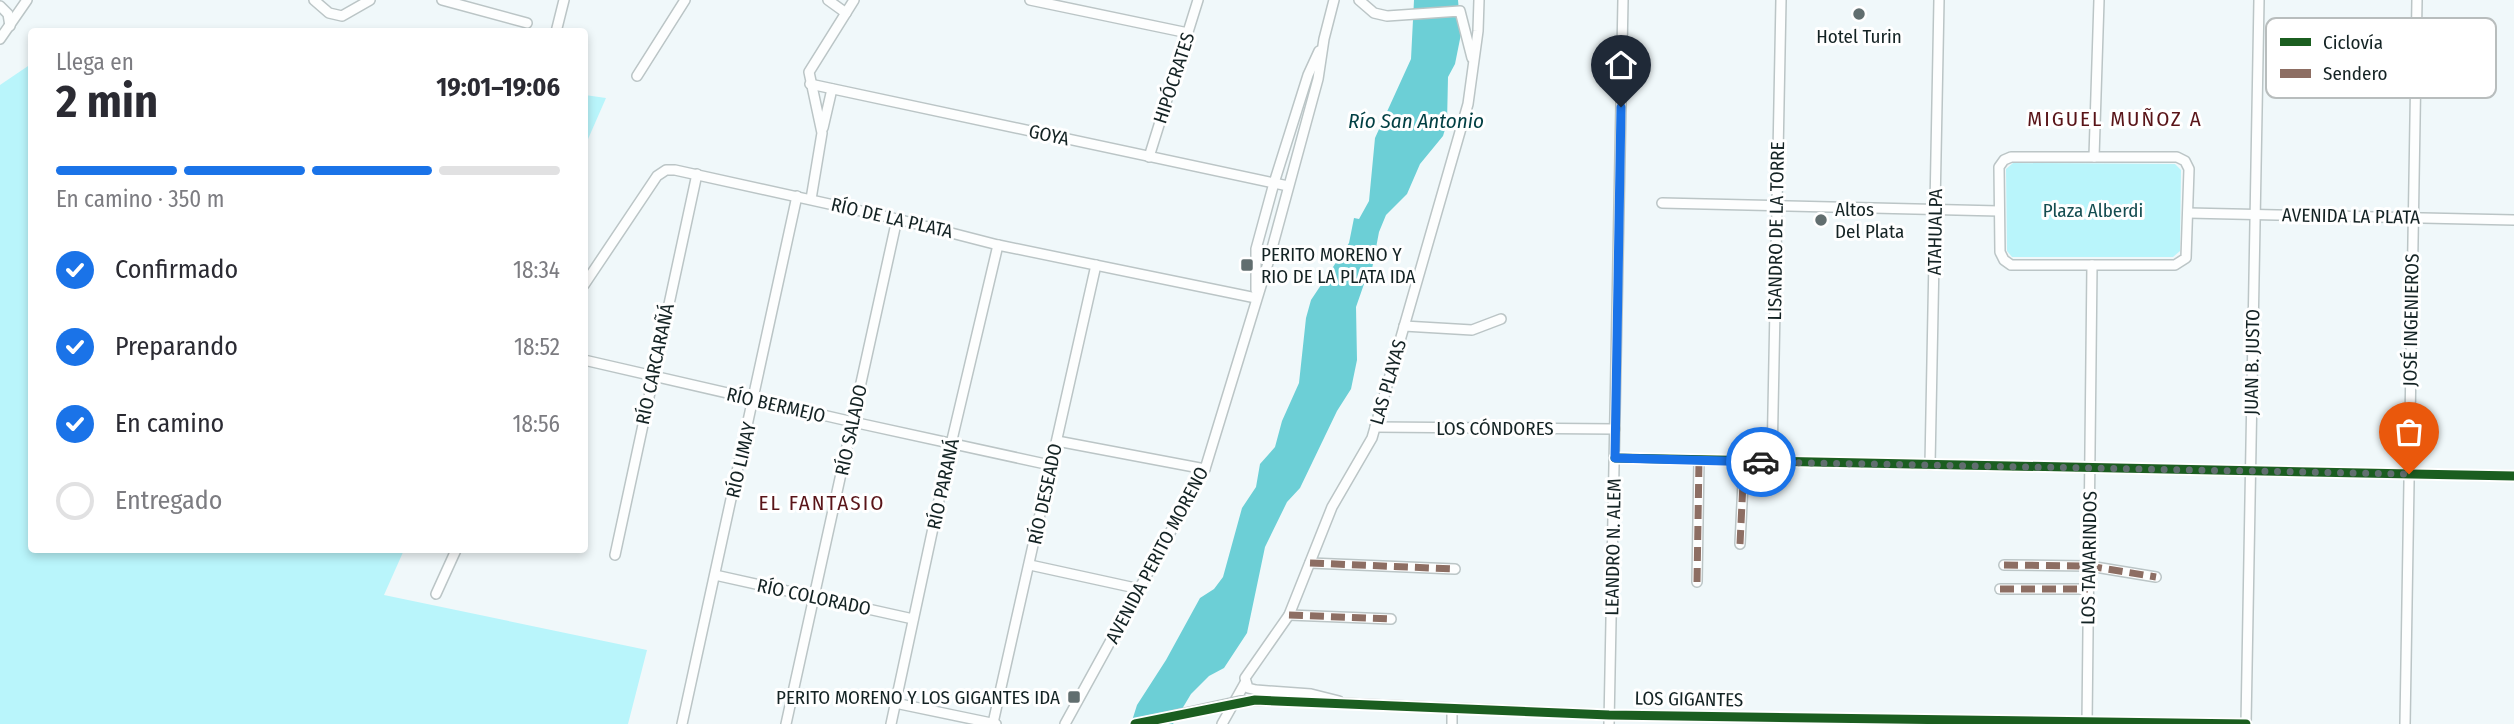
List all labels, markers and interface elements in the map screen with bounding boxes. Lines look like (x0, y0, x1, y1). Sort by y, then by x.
marker: Hotel Turin (1851, 6, 1867, 22)
legend (2266, 18, 2496, 98)
place label: Hotel Turin (1816, 25, 1902, 48)
street label: HIPÓCRATES (1148, 30, 1200, 126)
text: Ciclovía (2323, 31, 2383, 54)
pin (1591, 35, 1651, 107)
icon: home (1602, 46, 1640, 84)
text: Llega en (56, 48, 134, 76)
text: Sendero (2323, 62, 2388, 85)
text: 19:01–19:06 (436, 72, 560, 103)
text: 2 min (56, 74, 158, 129)
district label: MIGUEL MUÑOZ A (2027, 106, 2203, 132)
water label: Río San Antonio (1348, 108, 1484, 134)
street label: GOYA (1027, 120, 1071, 150)
street label: LISANDRO DE LA TORRE (1763, 141, 1789, 321)
text: En camino · 350 m (56, 185, 224, 213)
street label: ATAHUALPA (1923, 189, 1947, 275)
street label: RÍO DE LA PLATA (829, 193, 955, 243)
place label: Altos Del Plata (1835, 198, 1904, 243)
park label: Plaza Alberdi (2043, 199, 2143, 222)
street label: AVENIDA LA PLATA (2282, 203, 2420, 229)
marker: Altos Del Plata (1813, 212, 1829, 228)
place label: PERITO MORENO Y RIO DE LA PLATA IDA (1261, 243, 1416, 288)
icon: check (56, 251, 94, 289)
street label: JOSÉ INGENIEROS (2398, 253, 2424, 387)
text: Confirmado (115, 254, 238, 285)
text: 18:34 (513, 256, 560, 284)
marker: PERITO MORENO Y RIO DE LA PLATA IDA (1239, 257, 1255, 273)
street label: RÍO CARCARAÑÁ (631, 301, 679, 427)
street label: JUAN B. JUSTO (2240, 309, 2264, 415)
icon: check (56, 328, 94, 366)
text: Preparando (115, 331, 238, 362)
text: 18:52 (514, 333, 560, 361)
street label: LAS PLAYAS (1365, 337, 1411, 427)
street label: RÍO BERMEJO (724, 382, 828, 428)
street label: RÍO SALADO (830, 382, 872, 478)
pin (2379, 402, 2439, 474)
icon: check (56, 405, 94, 443)
text: En camino (115, 408, 224, 439)
text: 18:56 (513, 410, 560, 438)
icon: bag (2390, 413, 2428, 451)
street label: LOS CÓNDORES (1436, 417, 1554, 440)
street label: RÍO LIMAY (721, 419, 761, 500)
courier (1726, 427, 1796, 497)
street label: RÍO PARANÁ (922, 436, 964, 532)
street label: RÍO DESEADO (1023, 441, 1067, 547)
icon: car (1742, 443, 1780, 481)
street label: AVENIDA PERITO MORENO (1101, 463, 1213, 647)
street label: LEANDRO N. ALEM (1600, 478, 1626, 616)
text: Entregado (115, 485, 222, 516)
district label: EL FANTASIO (759, 490, 885, 516)
street label: LOS TAMARINDOS (2076, 491, 2102, 625)
street label: RÍO COLORADO (755, 574, 873, 620)
place label: PERITO MORENO Y LOS GIGANTES IDA (776, 686, 1060, 709)
street label: LOS GIGANTES (1635, 687, 1743, 711)
marker: PERITO MORENO Y LOS GIGANTES IDA (1066, 689, 1082, 705)

